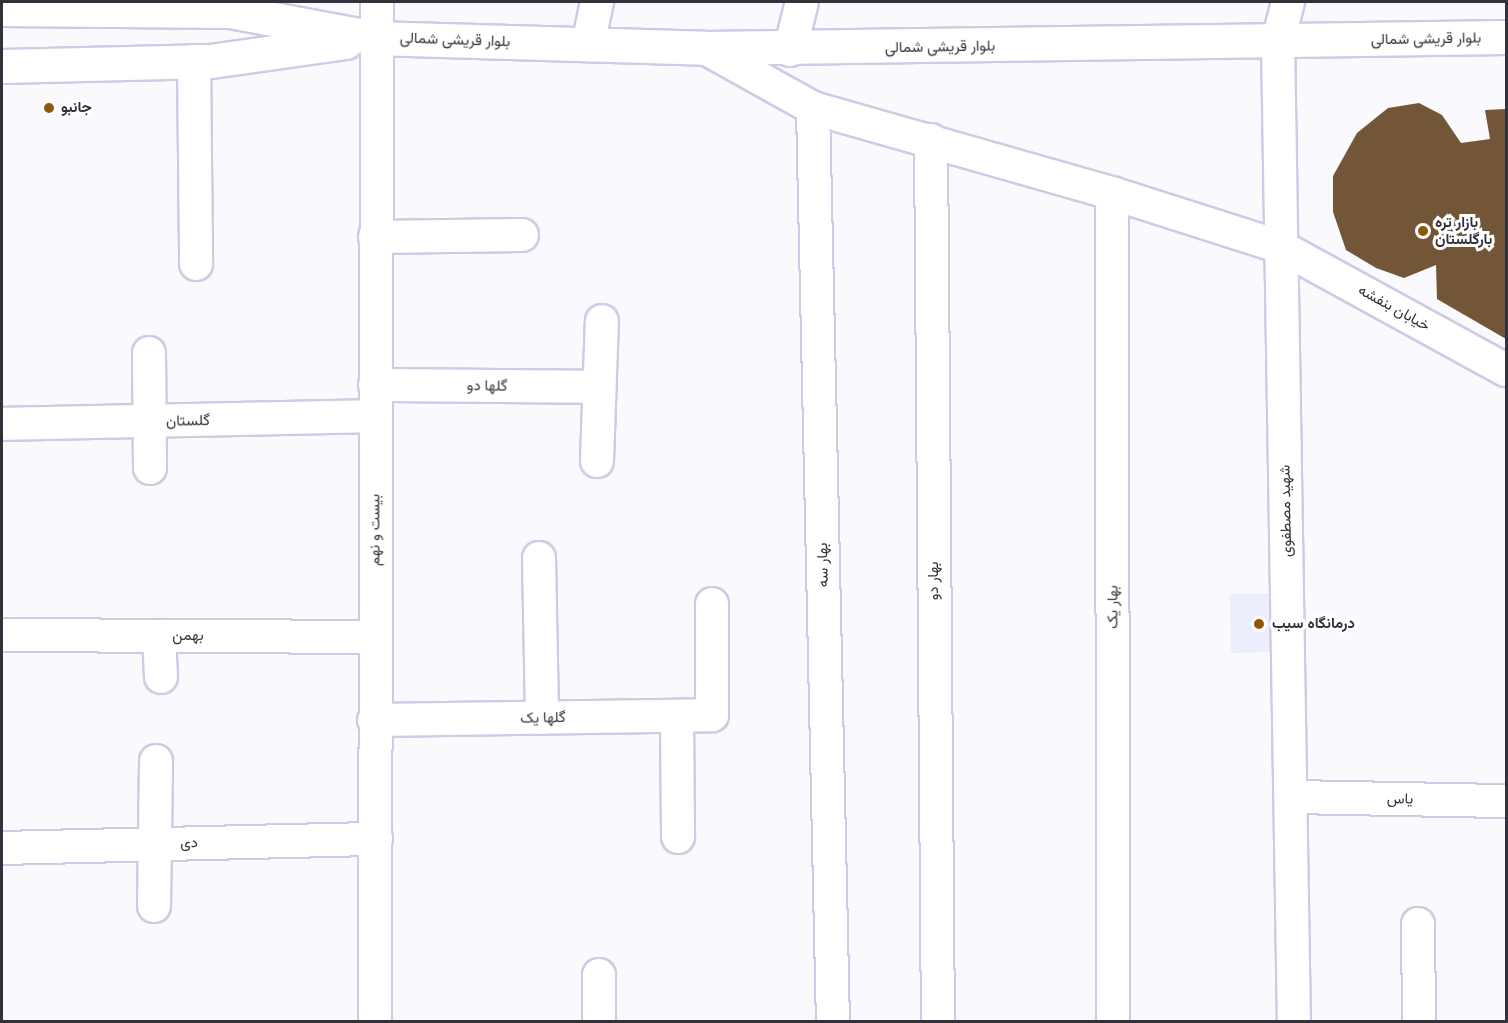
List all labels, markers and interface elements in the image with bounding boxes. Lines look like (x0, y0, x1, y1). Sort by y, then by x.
street label: بلوار قریشی شمالی (400, 29, 510, 51)
street label: بلوار قریشی شمالی (1371, 29, 1481, 49)
street label: بلوار قریشی شمالی (885, 37, 995, 57)
place label: جانبو (61, 99, 92, 117)
marker: جانبو (42, 101, 56, 115)
place label: بازار تره بارگلستان (1435, 213, 1492, 248)
marker: بازار تره بارگلستان (1416, 224, 1430, 238)
street label: خیابان بنفشه (1355, 281, 1433, 335)
street label: گلها دو (467, 377, 507, 395)
street label: گلستان (166, 412, 210, 430)
street label: شهید مصطفوی (1276, 465, 1296, 557)
street label: بیست و نهم (366, 494, 384, 566)
street label: بهار سه (814, 543, 832, 587)
street label: بهار دو (925, 562, 943, 600)
street label: بهار یک (1104, 585, 1122, 629)
marker: درمانگاه سیب (1250, 615, 1268, 633)
place label: درمانگاه سیب (1272, 615, 1355, 633)
street label: بهمن (172, 627, 204, 645)
street label: گلها یک (520, 709, 566, 727)
street label: یاس (1387, 790, 1413, 808)
street label: دی (180, 834, 198, 852)

